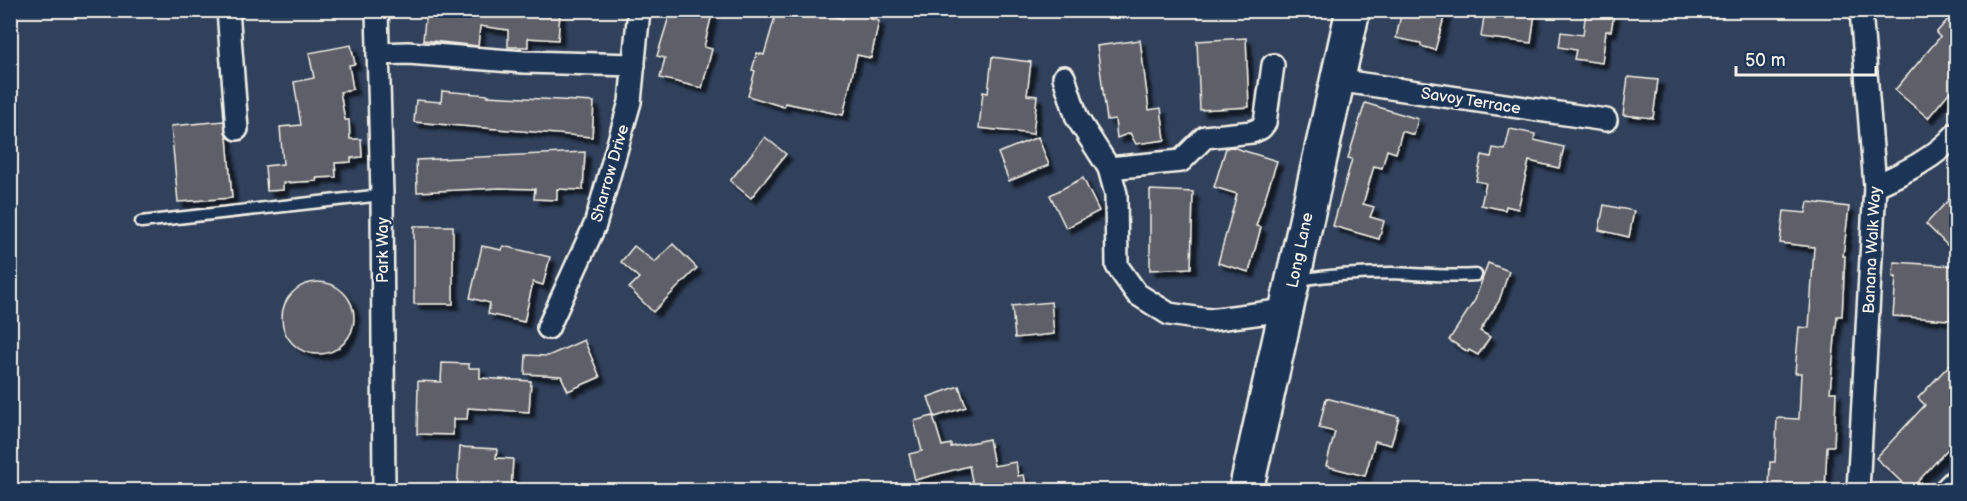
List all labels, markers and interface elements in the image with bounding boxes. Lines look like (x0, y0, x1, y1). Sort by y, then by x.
scale bar (1736, 39, 1876, 77)
text: 50 m (1745, 50, 1786, 71)
street label: Savoy Terrace (1419, 84, 1523, 119)
street label: Sharrow Drive (587, 122, 634, 224)
street label: Banana Walk Way (1860, 185, 1885, 314)
street label: Long Lane (1283, 210, 1318, 290)
street label: Park Way (374, 216, 393, 283)

